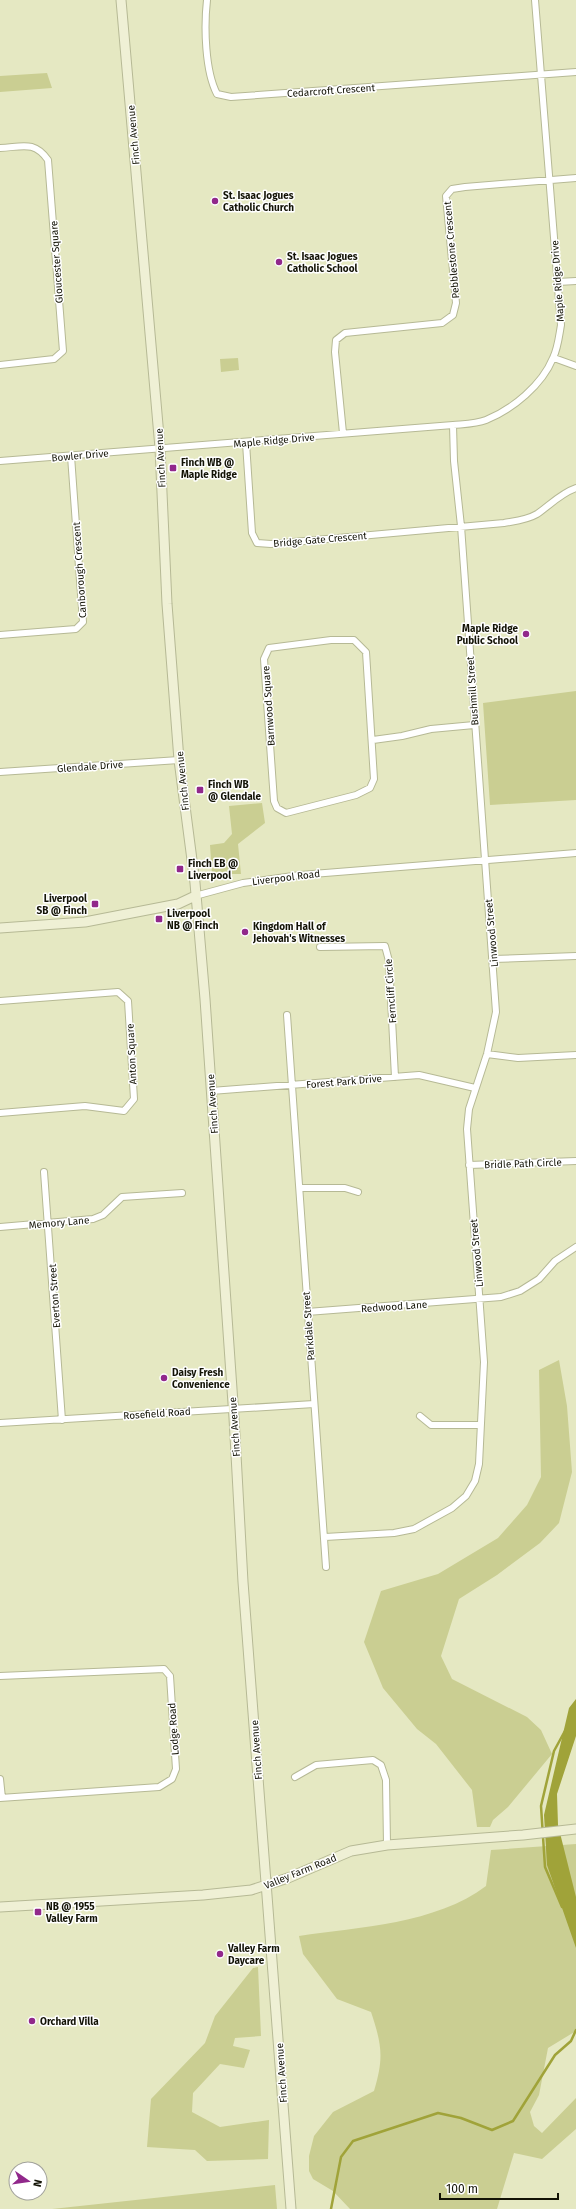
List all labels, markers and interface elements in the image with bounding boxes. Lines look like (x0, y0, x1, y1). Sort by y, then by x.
street label: Cedarcroft Crescent (287, 82, 376, 100)
street label: Finch Avenue (125, 105, 143, 165)
place label: St. Isaac Jogues Catholic Church (223, 190, 294, 214)
marker: St. Isaac Jogues Catholic Church (210, 196, 220, 206)
street label: Pebblestone Crescent (442, 200, 462, 299)
street label: Gloucester Square (48, 220, 66, 304)
street label: Maple Ridge Drive (549, 240, 567, 322)
place label: St. Isaac Jogues Catholic School (287, 251, 358, 275)
marker: St. Isaac Jogues Catholic School (274, 257, 284, 267)
street label: Finch Avenue (153, 428, 169, 488)
street label: Maple Ridge Drive (233, 431, 315, 451)
street label: Bowler Drive (51, 448, 109, 464)
place label: Finch WB @ Maple Ridge (181, 457, 237, 481)
marker: Finch WB @ Maple Ridge (168, 463, 178, 473)
street label: Canborough Crescent (71, 521, 89, 618)
street label: Bridge Gate Crescent (273, 530, 368, 550)
place label: Maple Ridge Public School (457, 623, 518, 647)
marker: Maple Ridge Public School (521, 629, 531, 639)
street label: Bushmill Street (465, 655, 481, 726)
street label: Barnwood Square (260, 665, 278, 746)
street label: Finch Avenue (174, 751, 192, 811)
street label: Glendale Drive (57, 759, 124, 775)
place label: Finch WB @ Glendale (208, 779, 262, 803)
marker: Finch WB @ Glendale (195, 785, 205, 795)
place label: Finch EB @ Liverpool (188, 858, 238, 882)
marker: Finch EB @ Liverpool (175, 864, 185, 874)
street label: Liverpool Road (252, 868, 321, 888)
place label: Liverpool SB @ Finch (36, 893, 87, 917)
street label: Linwood Street (483, 898, 501, 967)
marker: Liverpool SB @ Finch (90, 899, 100, 909)
place label: Liverpool NB @ Finch (167, 908, 219, 932)
marker: Liverpool NB @ Finch (154, 914, 164, 924)
place label: Kingdom Hall of Jehovah's Witnesses (252, 921, 345, 945)
marker: Kingdom Hall of Jehovah's Witnesses (240, 927, 250, 937)
street label: Ferncliff Circle (383, 958, 399, 1024)
street label: Anton Square (124, 1023, 140, 1085)
street label: Forest Park Drive (306, 1073, 383, 1091)
street label: Finch Avenue (205, 1074, 221, 1134)
street label: Bridle Path Circle (484, 1157, 562, 1171)
street label: Memory Lane (28, 1214, 90, 1232)
street label: Linwood Street (468, 1218, 486, 1287)
street label: Everton Street (47, 1263, 63, 1328)
street label: Parkdale Street (301, 1291, 317, 1361)
street label: Redwood Lane (361, 1299, 428, 1315)
place label: Daisy Fresh Convenience (172, 1367, 230, 1391)
marker: Daisy Fresh Convenience (159, 1373, 169, 1383)
street label: Finch Avenue (227, 1397, 243, 1457)
street label: Rosefield Road (123, 1406, 191, 1422)
street label: Lodge Road (166, 1702, 182, 1756)
street label: Finch Avenue (249, 1720, 265, 1780)
street label: Valley Farm Road (262, 1852, 338, 1892)
place label: NB @ 1955 Valley Farm (45, 1901, 98, 1925)
marker: NB @ 1955 Valley Farm (33, 1907, 43, 1917)
place label: Valley Farm Daycare (227, 1943, 280, 1967)
marker: Valley Farm Daycare (215, 1949, 225, 1959)
marker: Orchard Villa (27, 2016, 37, 2026)
place label: Orchard Villa (40, 2016, 99, 2028)
street label: Finch Avenue (274, 2043, 290, 2103)
north arrow (8, 2161, 48, 2201)
scale bar (440, 2175, 558, 2201)
text: N (30, 2178, 44, 2188)
text: 100 m (446, 2182, 478, 2196)

